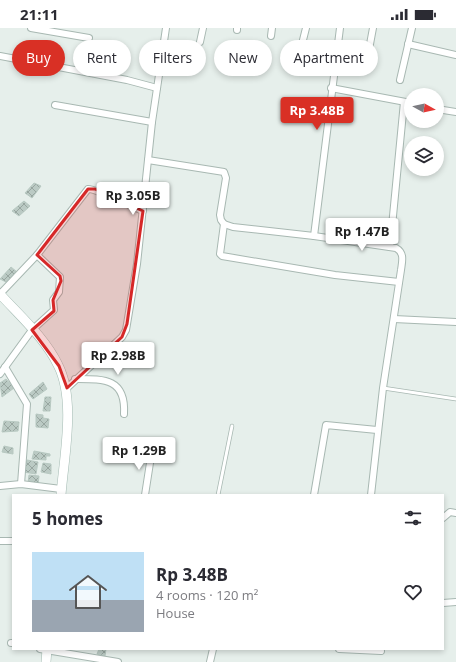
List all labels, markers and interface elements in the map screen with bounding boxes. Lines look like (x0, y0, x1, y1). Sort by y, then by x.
text: 21:11 (20, 4, 59, 24)
chip: Buy (12, 40, 65, 76)
chip: Rent (73, 40, 131, 76)
chip: Filters (139, 40, 206, 76)
chip: New (214, 40, 272, 76)
chip: Apartment (280, 40, 378, 76)
north arrow (404, 88, 444, 128)
map controls (404, 88, 444, 176)
pin: Rp 3.48B (276, 97, 358, 131)
text: Rp 3.48B (290, 101, 344, 119)
button: layers (404, 136, 444, 176)
pin: Rp 3.05B (92, 182, 174, 216)
text: Rp 3.05B (106, 186, 160, 204)
pin: Rp 1.47B (321, 218, 403, 252)
text: Rp 1.47B (335, 222, 389, 240)
pin: Rp 2.98B (77, 342, 159, 376)
text: Rp 2.98B (91, 346, 145, 364)
pin: Rp 1.29B (98, 437, 180, 471)
text: Rp 1.29B (112, 441, 166, 459)
text: 5 homes (32, 507, 103, 530)
icon: filters (402, 507, 424, 529)
text: Rp 3.48B (156, 563, 228, 586)
icon: home (64, 568, 112, 616)
icon: heart (402, 581, 424, 603)
text: 4 rooms · 120 m² (156, 586, 258, 604)
text: House (156, 604, 195, 622)

